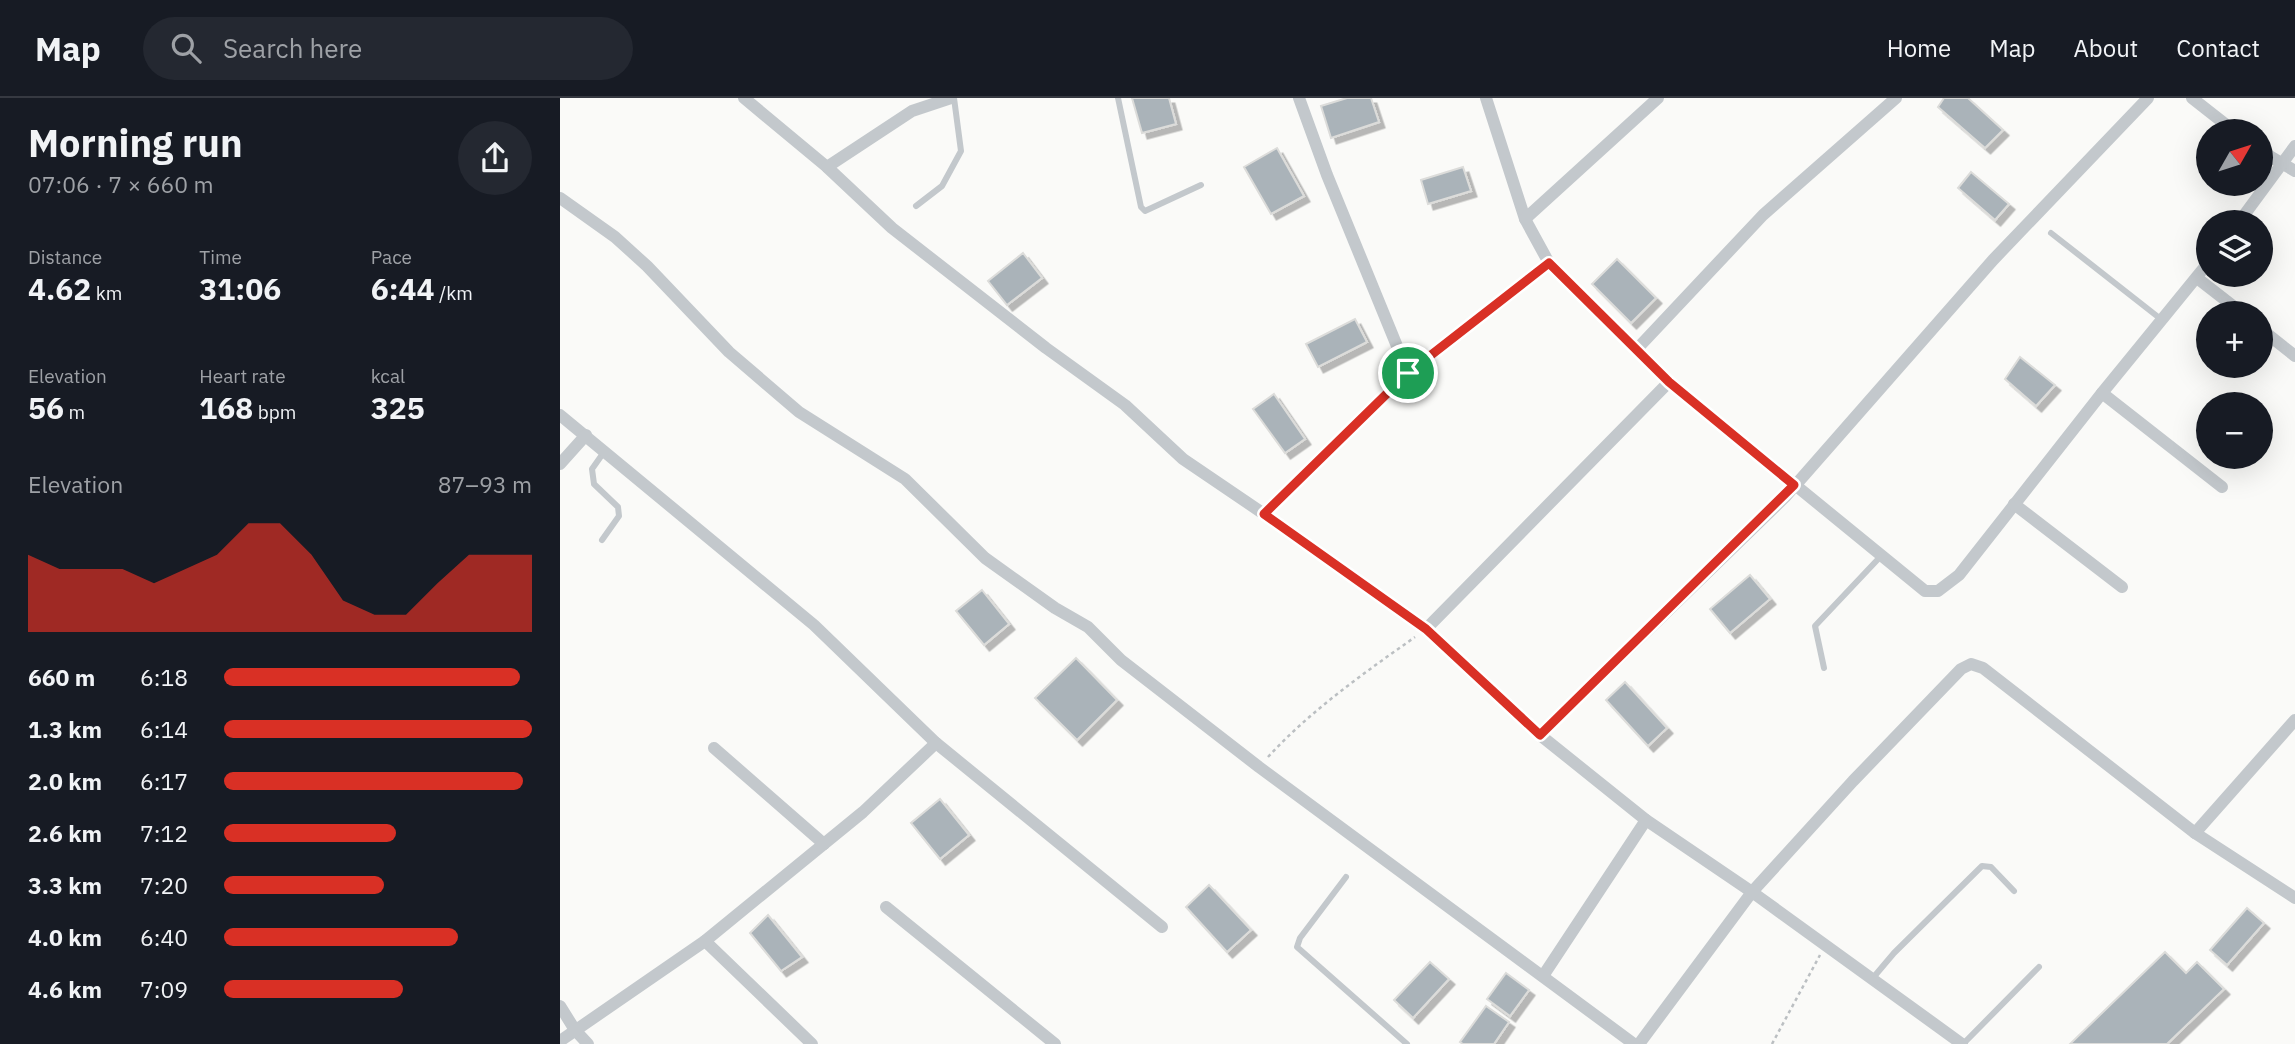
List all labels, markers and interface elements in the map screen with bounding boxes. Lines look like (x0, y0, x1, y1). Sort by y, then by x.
search box (143, 17, 633, 80)
text: Map (35, 27, 101, 70)
icon: search (167, 29, 205, 67)
text: Search here (223, 31, 362, 65)
text: Home (1887, 32, 1951, 64)
text: Map (1989, 32, 2035, 64)
text: About (2073, 32, 2138, 64)
text: Contact (2176, 32, 2260, 64)
text: Morning run (28, 118, 243, 167)
north arrow (2196, 119, 2273, 196)
map controls (2196, 119, 2273, 469)
button: share (458, 121, 532, 195)
text: 07:06 · 7 × 660 m (28, 169, 214, 199)
button: layers (2196, 210, 2273, 287)
text: Distance (28, 245, 102, 269)
text: Time (199, 245, 242, 269)
text: Pace (371, 245, 412, 269)
text: 4.62 (28, 269, 91, 308)
text: 31:06 (199, 269, 281, 308)
text: 6:44 (371, 269, 435, 308)
text: km (91, 281, 122, 305)
text: /km (435, 281, 473, 305)
button: + (2196, 301, 2273, 378)
pin (1378, 343, 1438, 403)
icon: arrive (1389, 354, 1427, 392)
text: Elevation (28, 364, 107, 388)
text: Heart rate (199, 364, 286, 388)
text: kcal (371, 364, 405, 388)
text: 56 (28, 388, 64, 427)
text: 168 (199, 388, 253, 427)
text: 325 (371, 388, 425, 427)
button: − (2196, 392, 2273, 469)
text: m (64, 400, 85, 424)
text: bpm (253, 400, 296, 424)
text: Elevation (28, 469, 123, 499)
text: 87–93 m (438, 469, 532, 499)
text: 660 m (28, 662, 95, 692)
text: 6:18 (140, 662, 188, 692)
text: 1.3 km (28, 714, 102, 744)
text: 6:14 (140, 714, 188, 744)
text: 2.0 km (28, 766, 102, 796)
text: 6:17 (140, 766, 188, 796)
text: 2.6 km (28, 818, 102, 848)
text: 7:12 (140, 818, 188, 848)
text: 3.3 km (28, 870, 102, 900)
text: 7:20 (140, 870, 188, 900)
text: 4.0 km (28, 922, 102, 952)
text: 6:40 (140, 922, 188, 952)
text: 4.6 km (28, 974, 102, 1004)
text: 7:09 (140, 974, 188, 1004)

